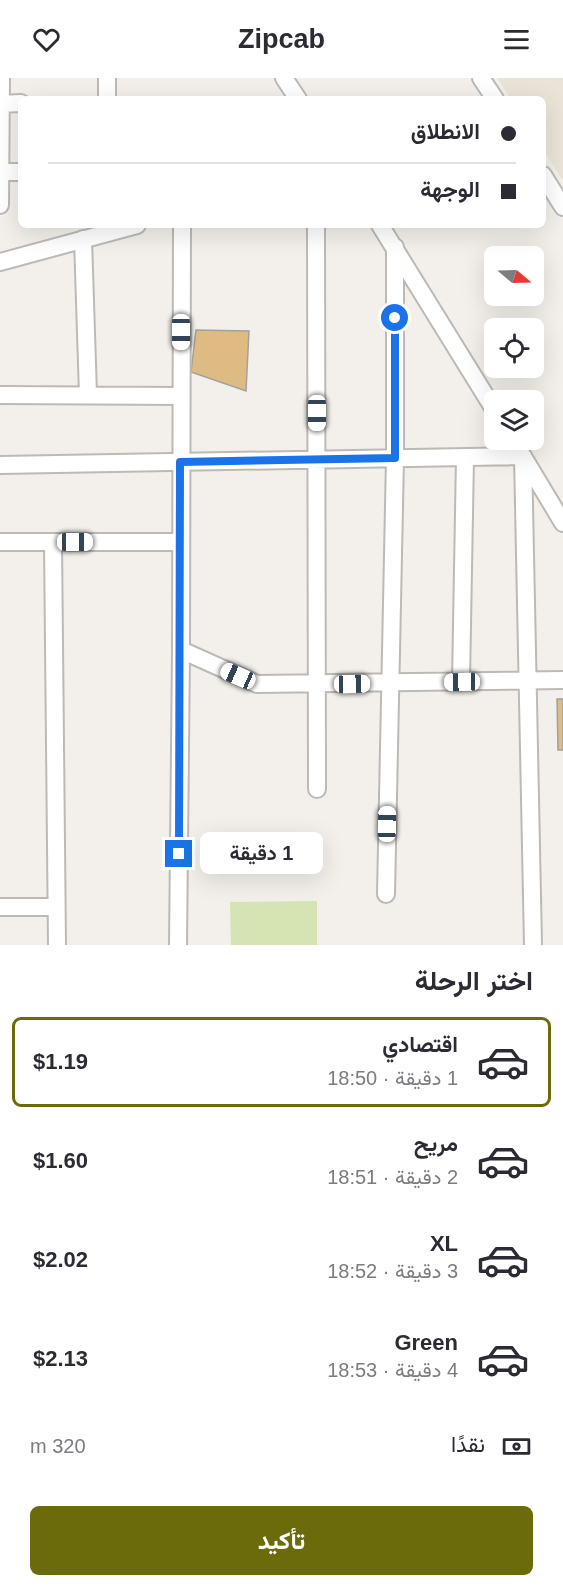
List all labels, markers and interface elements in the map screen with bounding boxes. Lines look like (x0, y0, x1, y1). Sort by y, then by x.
icon: heart (30, 23, 63, 56)
icon: menu (500, 23, 533, 56)
text: Zipcab (238, 24, 325, 54)
text: الانطلاق (411, 119, 480, 144)
text: الوجهة (420, 177, 480, 202)
north arrow (484, 246, 544, 306)
map controls (484, 246, 544, 450)
route start (381, 304, 408, 331)
car (172, 314, 190, 350)
button: locate (484, 318, 544, 378)
button: layers (484, 390, 544, 450)
car (308, 395, 326, 431)
car (57, 533, 93, 551)
car (218, 660, 258, 692)
car (444, 673, 480, 691)
car (334, 675, 370, 693)
car (378, 806, 396, 842)
callout: 1 دقيقة (200, 833, 323, 875)
route end (165, 840, 192, 867)
text: 1 دقيقة (230, 842, 293, 864)
text: اختر الرحلة (415, 966, 533, 996)
text: اقتصادي (382, 1032, 458, 1057)
icon: car (476, 1035, 530, 1089)
text: $1.19 (33, 1049, 88, 1074)
text: 1 دقيقة · 18:50 (327, 1067, 458, 1089)
text: مريح (414, 1131, 458, 1156)
icon: car (476, 1134, 530, 1188)
text: $1.60 (33, 1148, 88, 1173)
text: 2 دقيقة · 18:51 (327, 1166, 458, 1188)
text: XL (430, 1231, 458, 1256)
icon: car (476, 1233, 530, 1287)
text: $2.02 (33, 1247, 88, 1272)
text: 3 دقيقة · 18:52 (327, 1260, 458, 1282)
text: Green (394, 1330, 458, 1355)
icon: car (476, 1332, 530, 1386)
text: $2.13 (33, 1346, 88, 1371)
text: 4 دقيقة · 18:53 (327, 1359, 458, 1381)
icon: cash (500, 1430, 533, 1463)
text: نقدًا (451, 1432, 485, 1457)
text: 320 m (30, 1435, 86, 1457)
button: تأكيد (30, 1506, 533, 1575)

